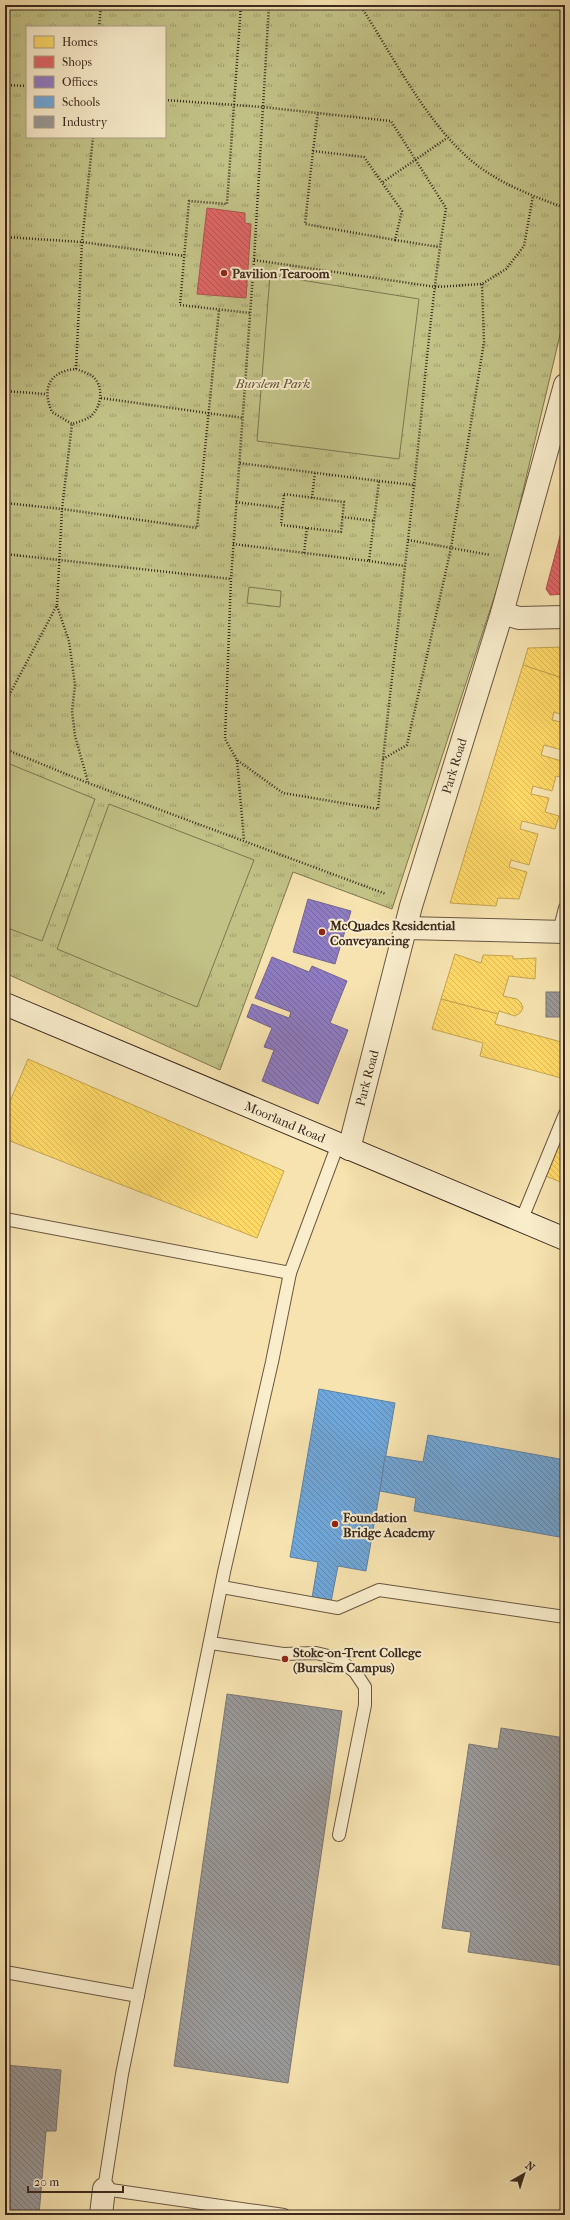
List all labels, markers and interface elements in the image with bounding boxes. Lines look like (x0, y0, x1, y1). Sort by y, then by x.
legend (26, 26, 166, 138)
text: Homes (62, 35, 98, 49)
text: Shops (62, 55, 92, 69)
text: Offices (62, 75, 98, 89)
text: Schools (62, 95, 101, 109)
text: Industry (62, 115, 108, 129)
place label: Pavilion Tearoom (232, 266, 330, 281)
marker: Pavilion Tearoom (219, 268, 229, 278)
park label: Burslem Park (235, 376, 311, 391)
street label: Park Road (438, 735, 470, 796)
place label: McQuades Residential Conveyancing (329, 918, 456, 949)
marker: McQuades Residential Conveyancing (317, 927, 327, 937)
street label: Park Road (352, 1047, 382, 1108)
street label: Moorland Road (242, 1098, 328, 1146)
place label: Foundation Bridge Academy (342, 1510, 436, 1541)
marker: Foundation Bridge Academy (330, 1519, 340, 1529)
place label: Stoke-on-Trent College (Burslem Campus) (293, 1645, 422, 1676)
marker: Stoke-on-Trent College (Burslem Campus) (280, 1654, 290, 1664)
north arrow (504, 2154, 544, 2194)
text: N (523, 2159, 538, 2175)
scale bar (28, 2168, 123, 2194)
text: 20 m (34, 2175, 59, 2189)

